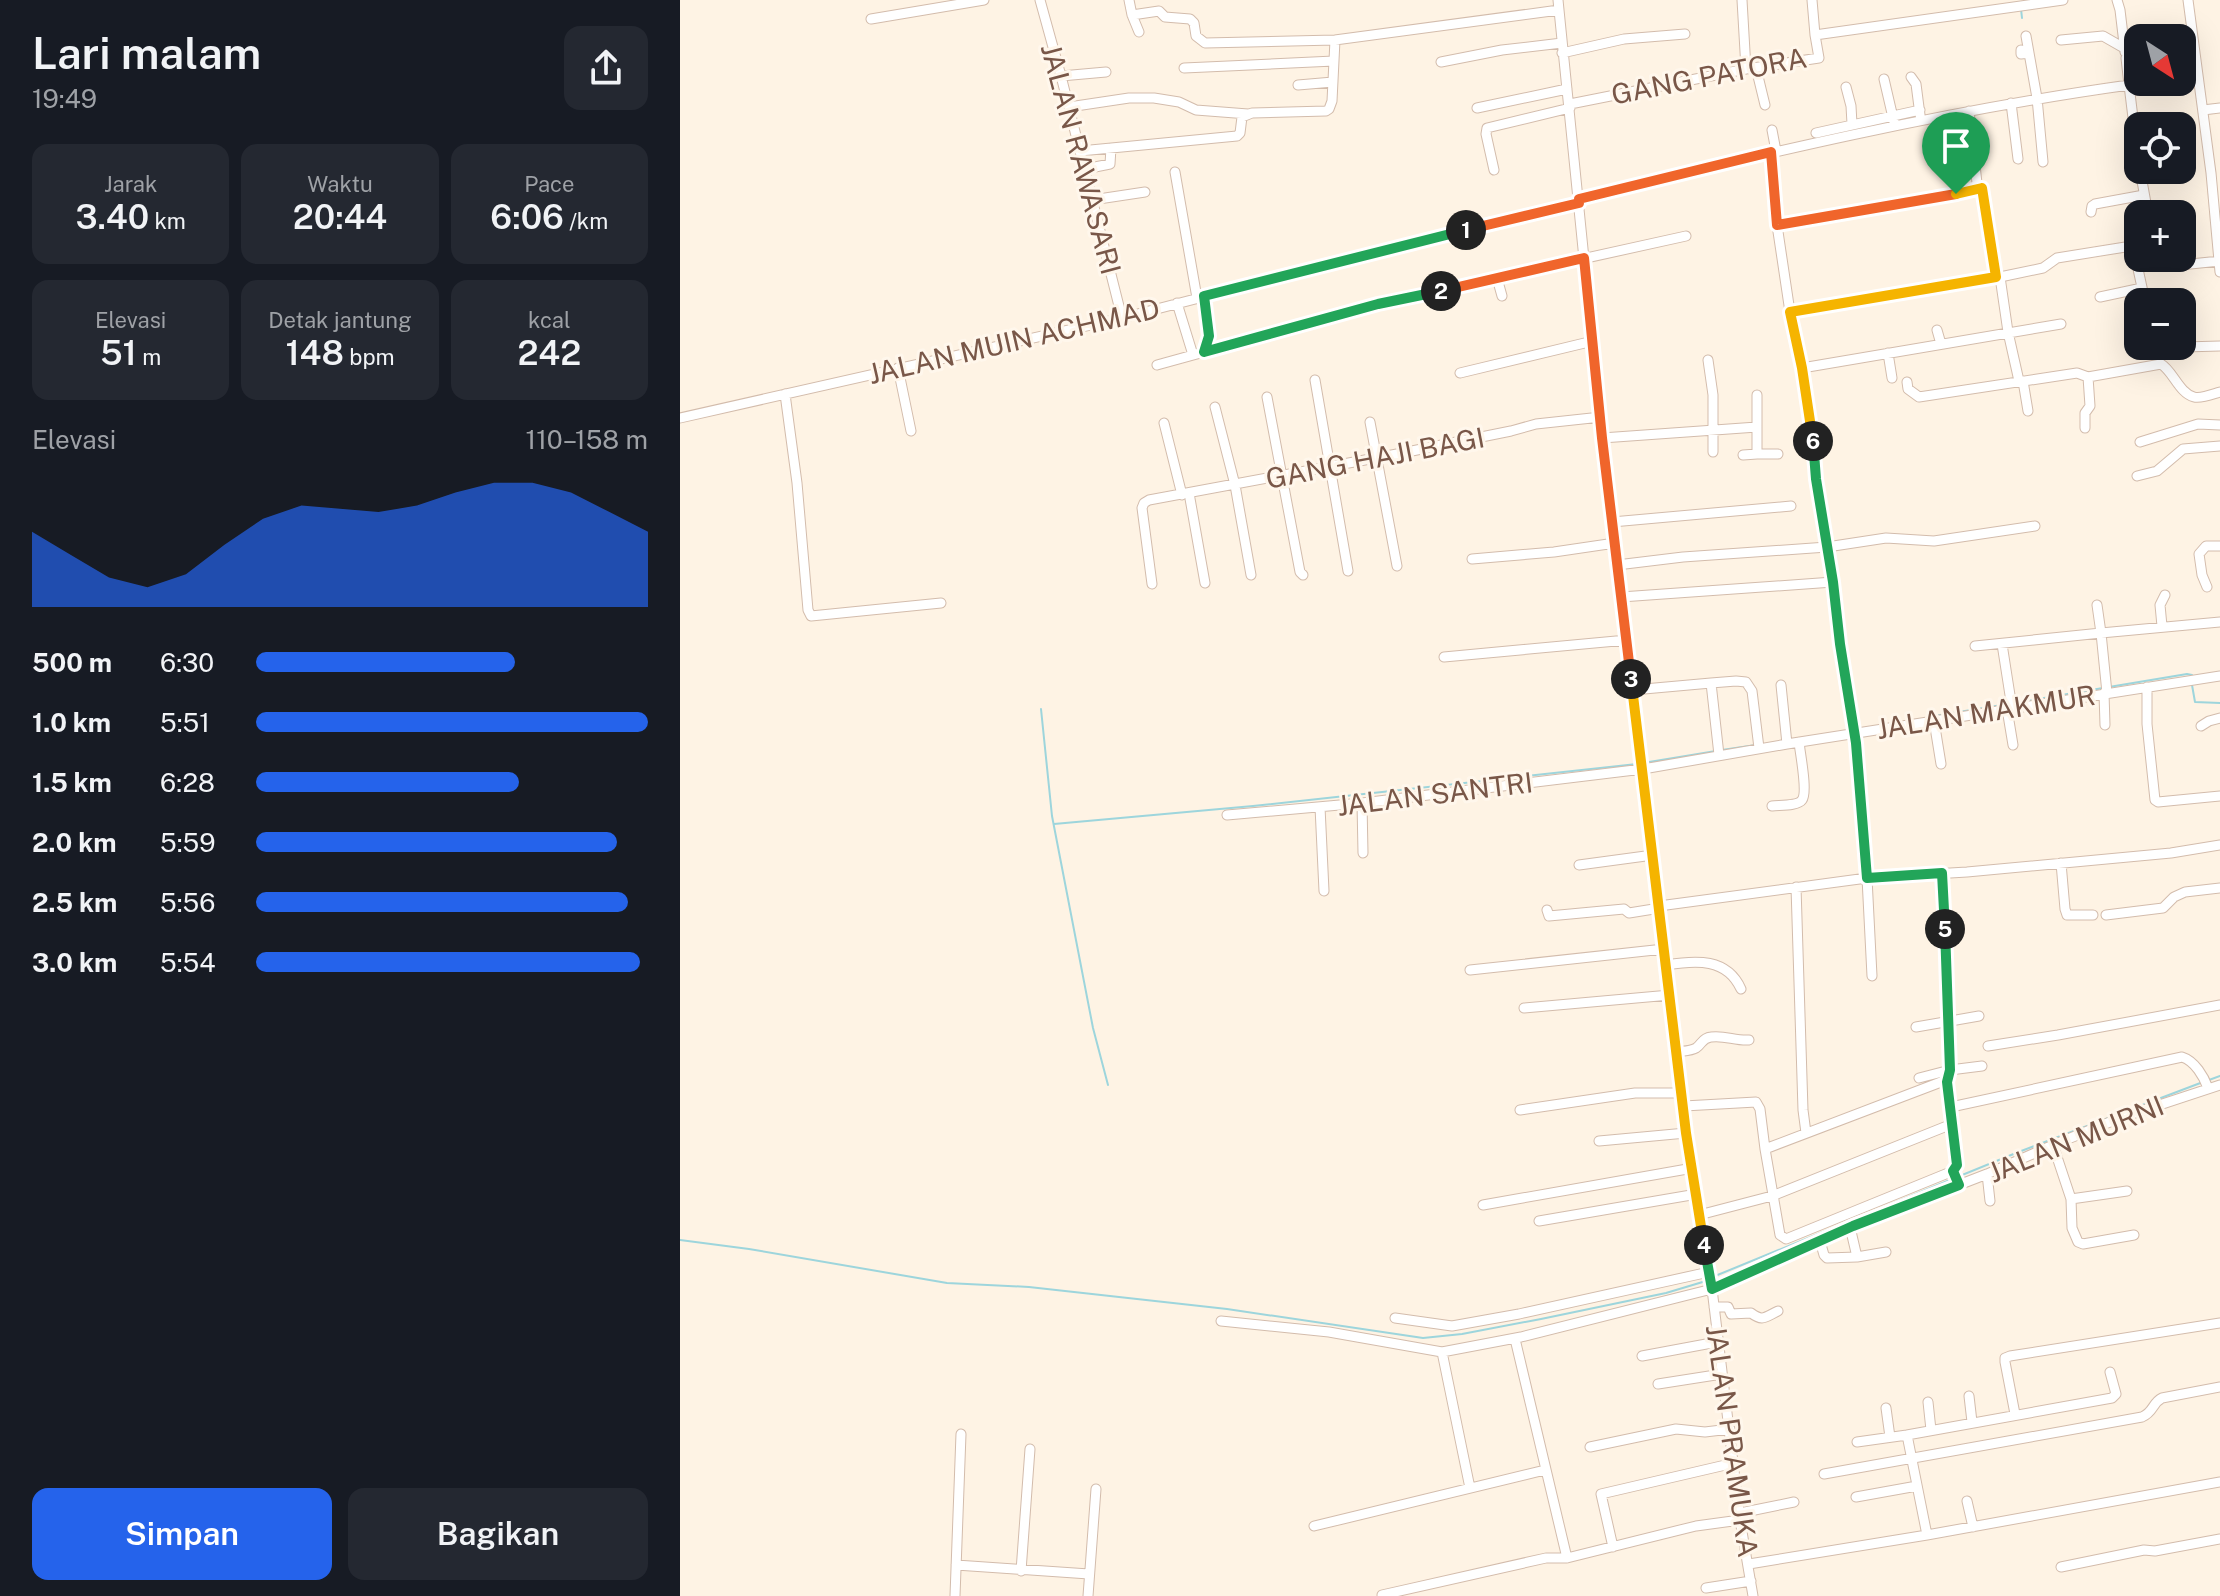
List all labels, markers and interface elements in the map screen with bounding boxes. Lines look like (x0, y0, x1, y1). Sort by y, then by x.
north arrow (2124, 24, 2196, 96)
map controls (2124, 24, 2196, 360)
button: share (564, 26, 648, 110)
text: Lari malam (32, 27, 261, 79)
street label: JALAN RAWASARI (1035, 40, 1128, 278)
street label: GANG PATORA (1608, 40, 1809, 111)
text: 19:49 (32, 83, 97, 114)
pin (1922, 112, 1990, 194)
button: locate (2124, 112, 2196, 184)
icon: arrive (1934, 124, 1978, 168)
text: Jarak (104, 171, 157, 197)
text: Waktu (307, 171, 373, 197)
text: Pace (524, 171, 574, 197)
text: 3.40 (75, 197, 149, 237)
text: 20:44 (293, 197, 387, 237)
text: 6:06 (490, 197, 564, 237)
button: + (2124, 200, 2196, 272)
text: km (149, 208, 186, 234)
text: /km (564, 208, 608, 234)
pin: 1 (1446, 210, 1486, 250)
text: 1 (1461, 217, 1471, 243)
pin: 2 (1421, 271, 1461, 311)
text: 2 (1434, 278, 1448, 304)
button: − (2124, 288, 2196, 360)
street label: JALAN MUIN ACHMAD (865, 291, 1163, 390)
text: Elevasi (95, 307, 166, 333)
text: Detak jantung (268, 307, 412, 333)
text: kcal (528, 307, 571, 333)
text: 51 (100, 333, 137, 373)
text: 148 (285, 333, 344, 373)
text: 242 (517, 333, 581, 373)
text: m (137, 344, 161, 370)
text: bpm (344, 344, 395, 370)
street label: GANG HAJI BAGI (1263, 420, 1487, 495)
pin: 6 (1793, 421, 1833, 461)
text: Elevasi (32, 424, 116, 455)
text: 110–158 m (526, 424, 648, 455)
text: 6 (1806, 428, 1820, 454)
text: 500 m (32, 647, 112, 678)
text: 6:30 (160, 647, 214, 678)
pin: 3 (1611, 659, 1651, 699)
text: 3 (1624, 666, 1638, 692)
street label: JALAN MAKMUR (1874, 678, 2098, 745)
text: 1.0 km (32, 707, 111, 738)
text: 5:51 (160, 707, 210, 738)
street label: JALAN SANTRI (1335, 765, 1535, 822)
text: 1.5 km (32, 767, 112, 798)
text: 6:28 (160, 767, 215, 798)
text: 2.0 km (32, 827, 117, 858)
text: 5:59 (160, 827, 215, 858)
text: 2.5 km (32, 887, 117, 918)
text: 5:56 (160, 887, 215, 918)
pin: 5 (1925, 909, 1965, 949)
text: 5 (1938, 916, 1952, 942)
text: 3.0 km (32, 947, 117, 978)
text: 5:54 (160, 947, 216, 978)
street label: JALAN MURNI (1983, 1088, 2168, 1189)
pin: 4 (1684, 1225, 1724, 1265)
text: 4 (1697, 1232, 1711, 1258)
street label: JALAN PRAMUKA (1700, 1323, 1765, 1559)
button: Simpan (32, 1488, 332, 1580)
button: Bagikan (348, 1488, 648, 1580)

